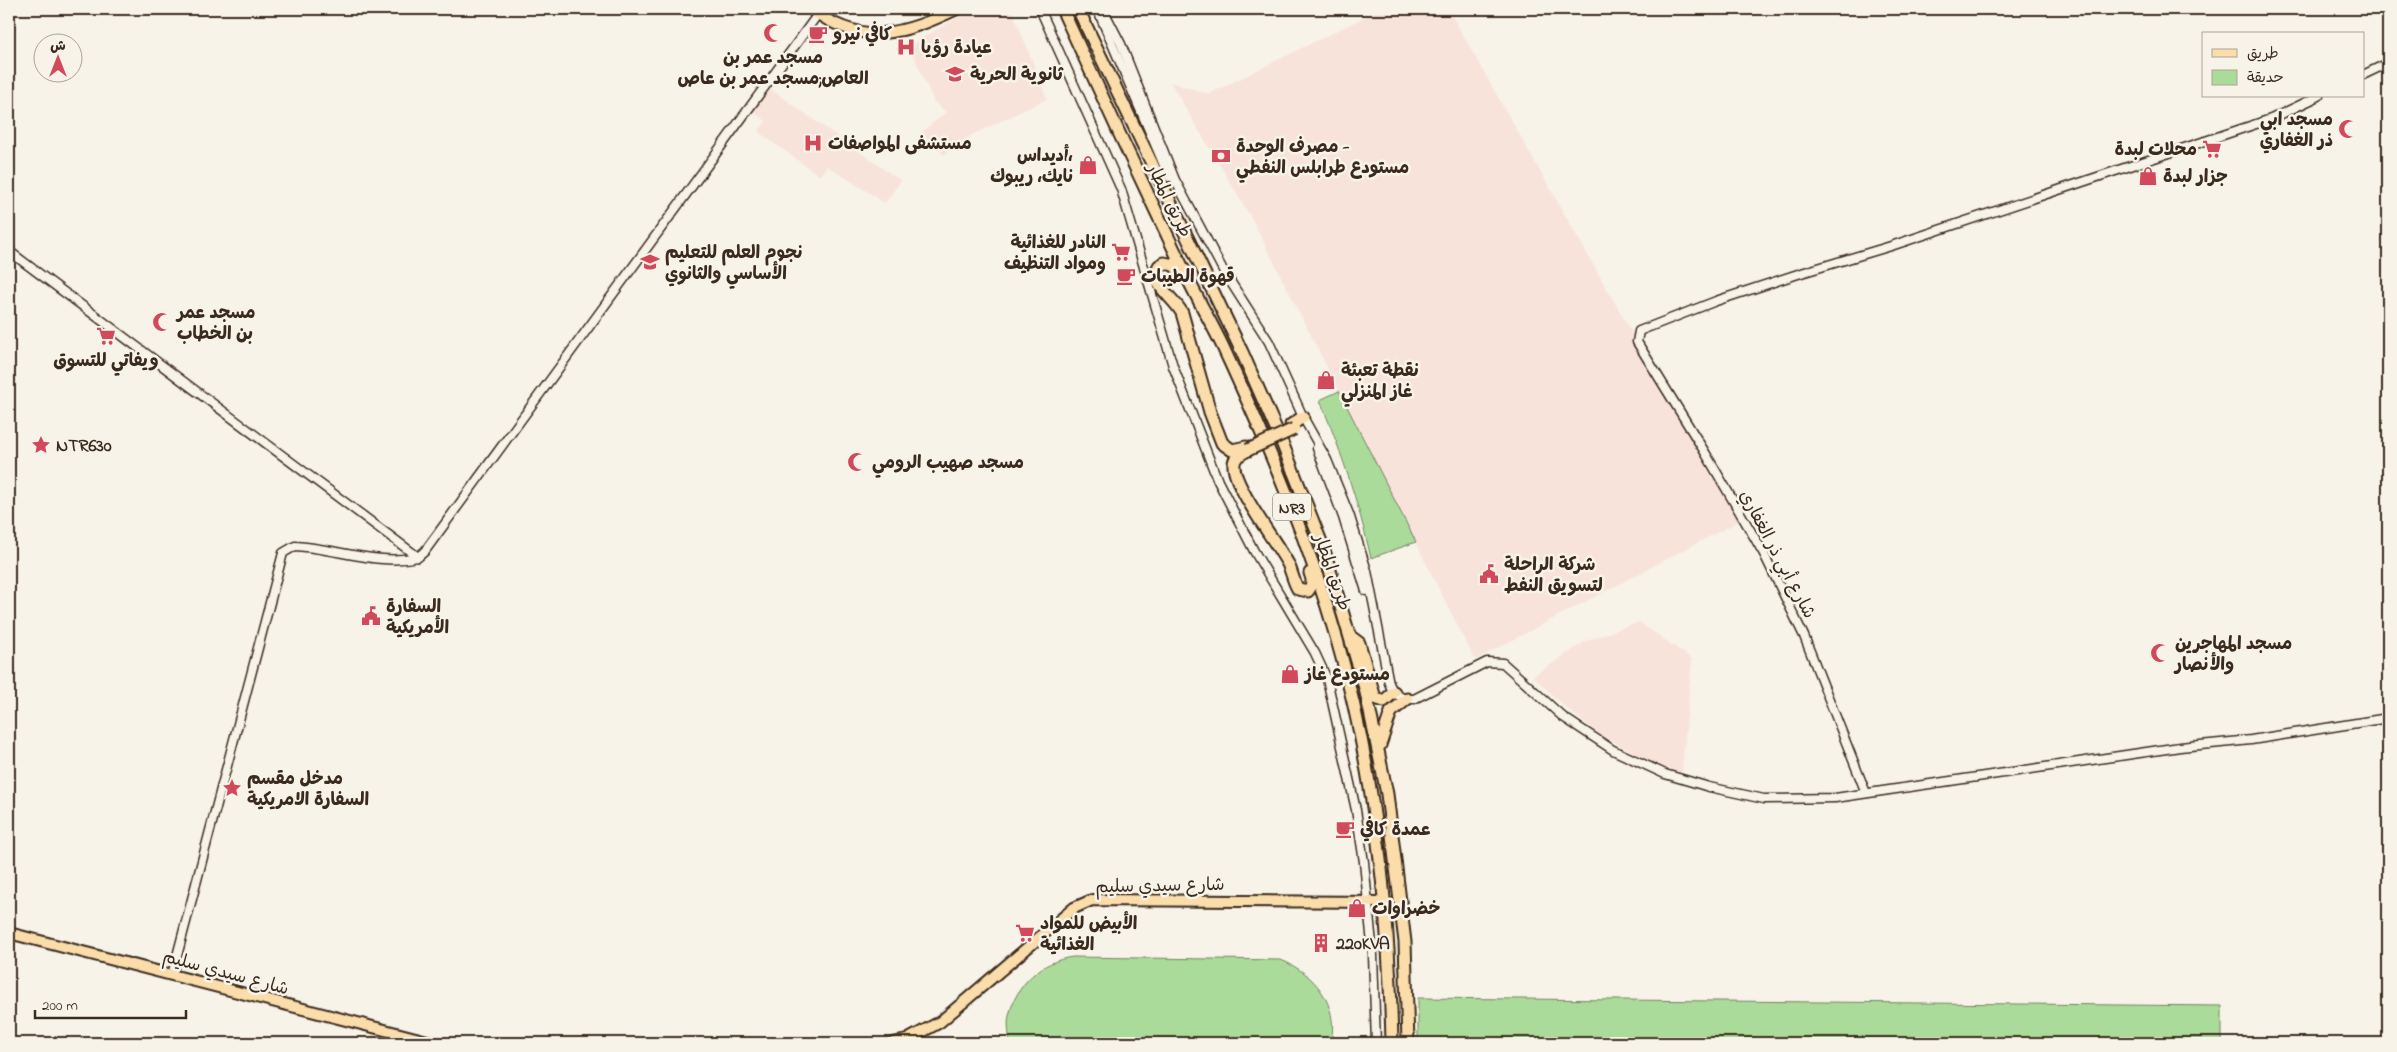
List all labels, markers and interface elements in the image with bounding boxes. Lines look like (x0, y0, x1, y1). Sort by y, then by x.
place label: كافي نيرو (831, 21, 892, 49)
mosque icon: مسجد عمر بن العاص;مسجد عمر بن عاص (762, 22, 784, 44)
cafe icon: كافي نيرو (807, 23, 829, 45)
north arrow (32, 32, 82, 82)
legend (2202, 32, 2364, 98)
text: ش (50, 36, 66, 57)
hospital icon: عيادة رؤيا (895, 36, 917, 58)
place label: عيادة رؤيا (921, 36, 992, 62)
text: طريق (2247, 43, 2279, 65)
place label: مسجد عمر بن العاص;مسجد عمر بن عاص (677, 46, 869, 93)
school or university icon: ثانوية الحرية (944, 63, 966, 85)
place label: ثانوية الحرية (970, 63, 1064, 89)
text: حديقة (2247, 67, 2284, 89)
place label: مسجد ابي ذر الغفاري (2260, 108, 2333, 155)
mosque icon: مسجد ابي ذر الغفاري (2337, 118, 2359, 140)
hospital icon: مستشفى المواصفات (802, 132, 824, 154)
place label: مستشفى المواصفات (828, 132, 972, 158)
place label: مصرف الوحدة - مستودع طرابلس النفطي (1236, 135, 1409, 183)
place label: محلات لبدة (2115, 138, 2197, 164)
supermarket icon: محلات لبدة (2201, 138, 2223, 160)
place label: أديداس، نايك، ريبوك (990, 144, 1073, 191)
bank icon: مصرف الوحدة - مستودع طرابلس النفطي (1210, 145, 1232, 167)
shop icon: أديداس، نايك، ريبوك (1077, 154, 1099, 176)
street label: طريق المطار (1138, 157, 1197, 243)
shop icon: جزار لبدة (2137, 165, 2159, 187)
place label: جزار لبدة (2163, 165, 2228, 191)
place label: النادر للغذائية ومواد التنظيف (1004, 231, 1106, 278)
place label: نجوم العلم للتعليم الأساسي والثانوي (665, 241, 803, 289)
supermarket icon: النادر للغذائية ومواد التنظيف (1110, 241, 1132, 263)
school or university icon: نجوم العلم للتعليم الأساسي والثانوي (639, 251, 661, 273)
cafe icon: قهوة الطيبات (1115, 265, 1137, 287)
place label: قهوة الطيبات (1141, 265, 1235, 291)
place label: مسجد عمر بن الخطاب (175, 301, 256, 348)
mosque icon: مسجد عمر بن الخطاب (151, 311, 173, 333)
supermarket icon: ويفاتي للتسوق (95, 325, 117, 347)
place label: ويفاتي للتسوق (53, 349, 159, 376)
place label: نقطة تعبئة غاز المنزلي (1341, 359, 1419, 407)
shop icon: نقطة تعبئة غاز المنزلي (1315, 369, 1337, 391)
place icon: NTR630 (30, 434, 52, 456)
place label: NTR630 (56, 434, 112, 460)
mosque icon: مسجد صهيب الرومي (846, 451, 868, 473)
place label: مسجد صهيب الرومي (872, 451, 1024, 478)
street label: شارع أبي ذر الغفاري (1730, 486, 1821, 624)
road number: NR3 (1273, 494, 1311, 520)
street label: طريق المطار (1305, 529, 1356, 615)
place label: شركة الراحلة لتسويق النفط (1504, 553, 1603, 600)
public building icon: شركة الراحلة لتسويق النفط (1478, 563, 1500, 585)
place label: السفارة الأمريكية (386, 595, 449, 642)
public building icon: السفارة الأمريكية (360, 605, 382, 627)
place label: مسجد المهاجرين والأنصار (2173, 632, 2292, 679)
mosque icon: مسجد المهاجرين والأنصار (2149, 642, 2171, 664)
shop icon: مستودع غاز (1279, 663, 1301, 685)
place label: مستودع غاز (1303, 663, 1390, 689)
place label: مدخل مقسم السفارة الامريكية (247, 767, 369, 814)
place icon: مدخل مقسم السفارة الامريكية (221, 777, 243, 799)
place label: عمدة كافي (1360, 816, 1431, 844)
cafe icon: عمدة كافي (1334, 818, 1356, 840)
street label: شارع سيدي سليم (1095, 873, 1225, 901)
shop icon: خضراوات (1346, 897, 1368, 919)
place label: خضراوات (1372, 897, 1440, 923)
place label: الأبيض للمواد الغذائية (1040, 911, 1137, 959)
supermarket icon: الأبيض للمواد الغذائية (1014, 922, 1036, 944)
building icon: 220KVA (1310, 932, 1332, 954)
place label: 220KVA (1335, 932, 1390, 958)
street label: شارع سيدي سليم (160, 945, 291, 1003)
scale bar (35, 987, 186, 1019)
text: 200 m (42, 995, 78, 1017)

